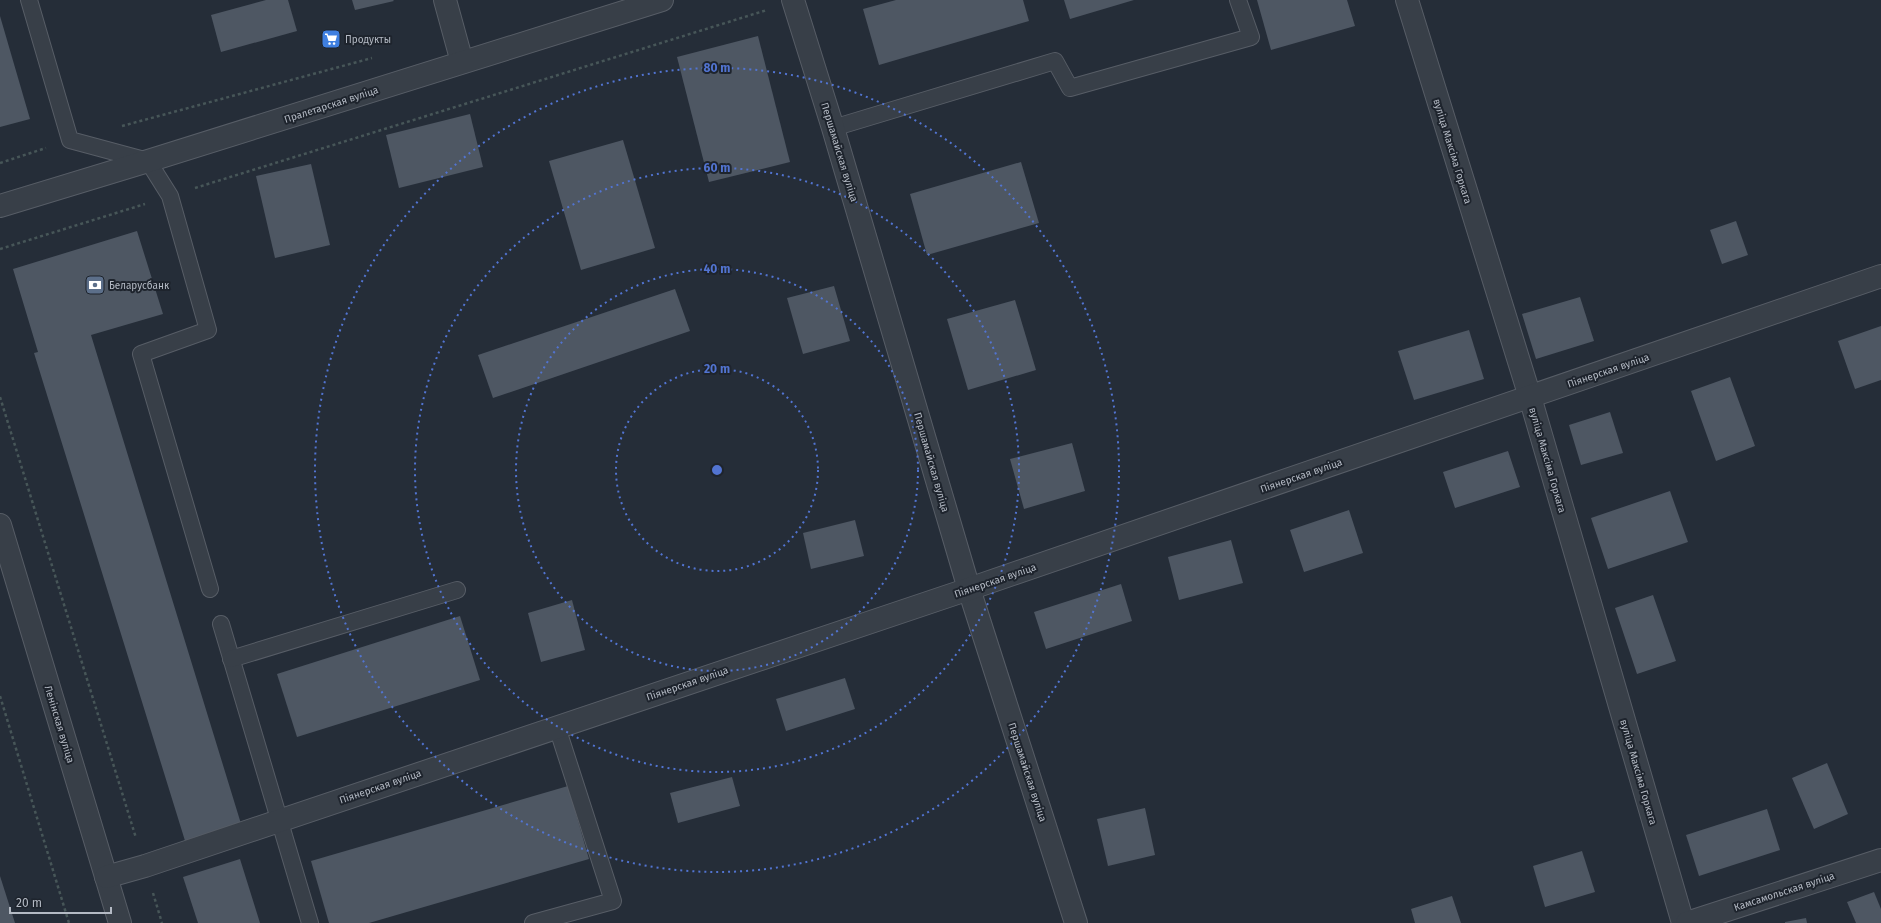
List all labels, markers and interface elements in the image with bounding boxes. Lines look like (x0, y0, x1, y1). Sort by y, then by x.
supermarket icon: Продукты (320, 28, 342, 50)
place label: Продукты (345, 34, 391, 46)
text: 80 m (704, 61, 730, 75)
street label: Пралетарская вуліца (282, 83, 380, 126)
street label: вуліца Максіма Горкага (1430, 97, 1475, 205)
street label: Першамайская вуліца (818, 101, 861, 203)
text: 60 m (704, 161, 730, 175)
text: 40 m (704, 262, 730, 276)
bank icon: Беларусбанк (84, 274, 106, 296)
place label: Беларусбанк (109, 280, 170, 292)
street label: Піянерская вуліца (1565, 350, 1651, 391)
text: 20 m (704, 362, 730, 376)
street label: вуліца Максіма Горкага (1526, 406, 1569, 514)
street label: Першамайская вуліца (911, 411, 952, 514)
street label: Піянерская вуліца (1258, 455, 1344, 496)
centre of rings (710, 463, 724, 477)
street label: Піянерская вуліца (952, 560, 1038, 601)
street label: Піянерская вуліца (644, 663, 730, 704)
street label: Ленінская вуліца (42, 684, 77, 764)
street label: вуліца Максіма Горкага (1617, 718, 1660, 826)
street label: Першамайская вуліца (1005, 721, 1050, 823)
street label: Піянерская вуліца (337, 766, 423, 807)
street label: Камсамольская вуліца (1732, 869, 1836, 914)
scale bar (10, 889, 111, 915)
text: 20 m (16, 896, 42, 910)

